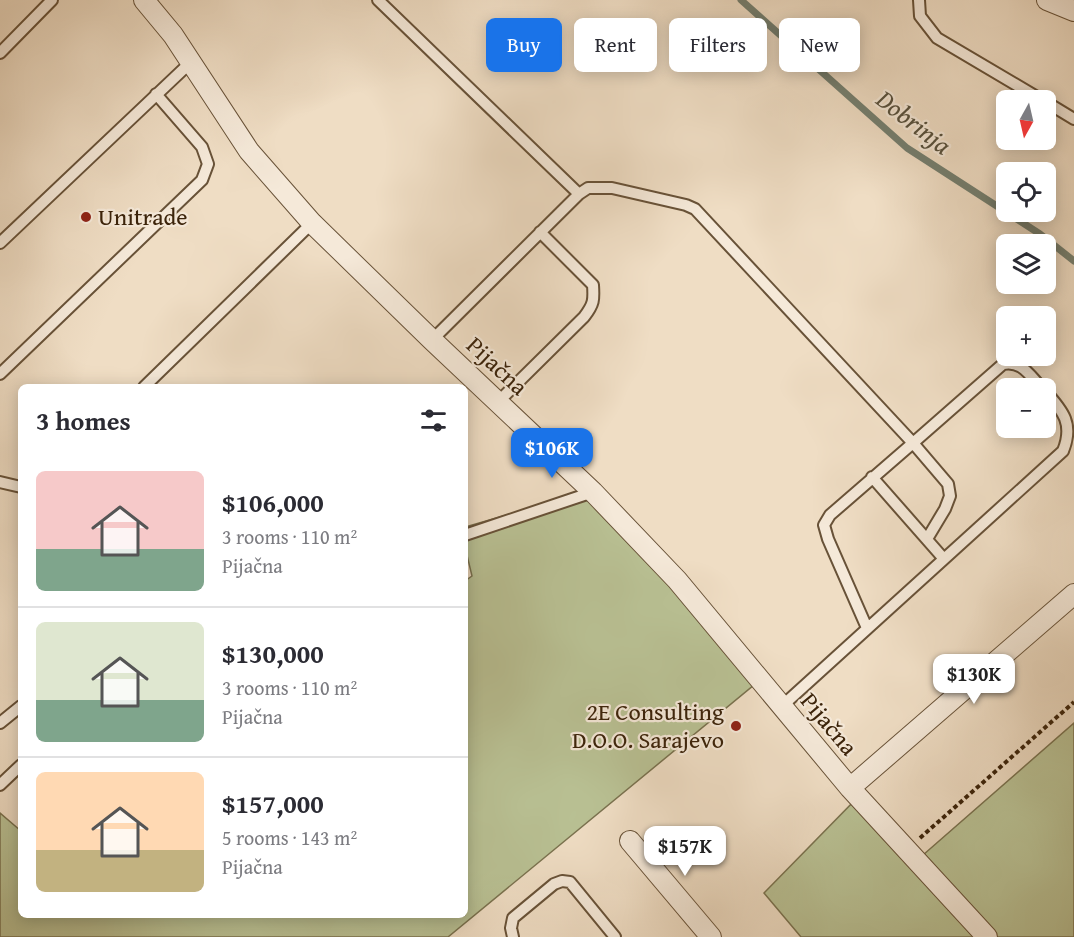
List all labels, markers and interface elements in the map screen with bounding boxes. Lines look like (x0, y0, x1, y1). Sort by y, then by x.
chip: Buy (486, 18, 562, 72)
chip: Rent (574, 18, 657, 72)
chip: Filters (669, 18, 767, 72)
chip: New (779, 18, 860, 72)
water label: Dobrinja (868, 79, 960, 164)
north arrow (996, 90, 1056, 150)
map controls (996, 90, 1056, 438)
button: locate (996, 162, 1056, 222)
place label: Unitrade (98, 199, 188, 234)
marker: Unitrade (79, 210, 93, 224)
button: layers (996, 234, 1056, 294)
button: + (996, 306, 1056, 366)
street label: Pijačna (459, 328, 536, 404)
button: − (996, 378, 1056, 438)
text: 3 homes (36, 401, 131, 440)
icon: filters (417, 404, 450, 437)
pin: $106K (510, 428, 594, 479)
text: $106K (525, 433, 579, 462)
text: $106,000 (222, 483, 324, 522)
icon: home (84, 495, 156, 567)
text: 3 rooms · 110 m² (222, 522, 357, 551)
text: Pijačna (222, 551, 283, 580)
text: $130,000 (222, 634, 324, 673)
icon: home (84, 646, 156, 718)
pin: $130K (932, 654, 1016, 705)
text: $130K (947, 659, 1001, 688)
text: 3 rooms · 110 m² (222, 673, 357, 702)
street label: Pijačna (793, 685, 867, 763)
place label: 2E Consulting D.O.O. Sarajevo (572, 694, 724, 757)
text: Pijačna (222, 702, 283, 731)
marker: 2E Consulting D.O.O. Sarajevo (729, 719, 743, 733)
text: $157,000 (222, 784, 324, 823)
icon: home (84, 796, 156, 868)
text: 5 rooms · 143 m² (222, 823, 357, 852)
pin: $157K (643, 826, 727, 877)
text: $157K (658, 831, 712, 860)
text: Pijačna (222, 852, 283, 881)

